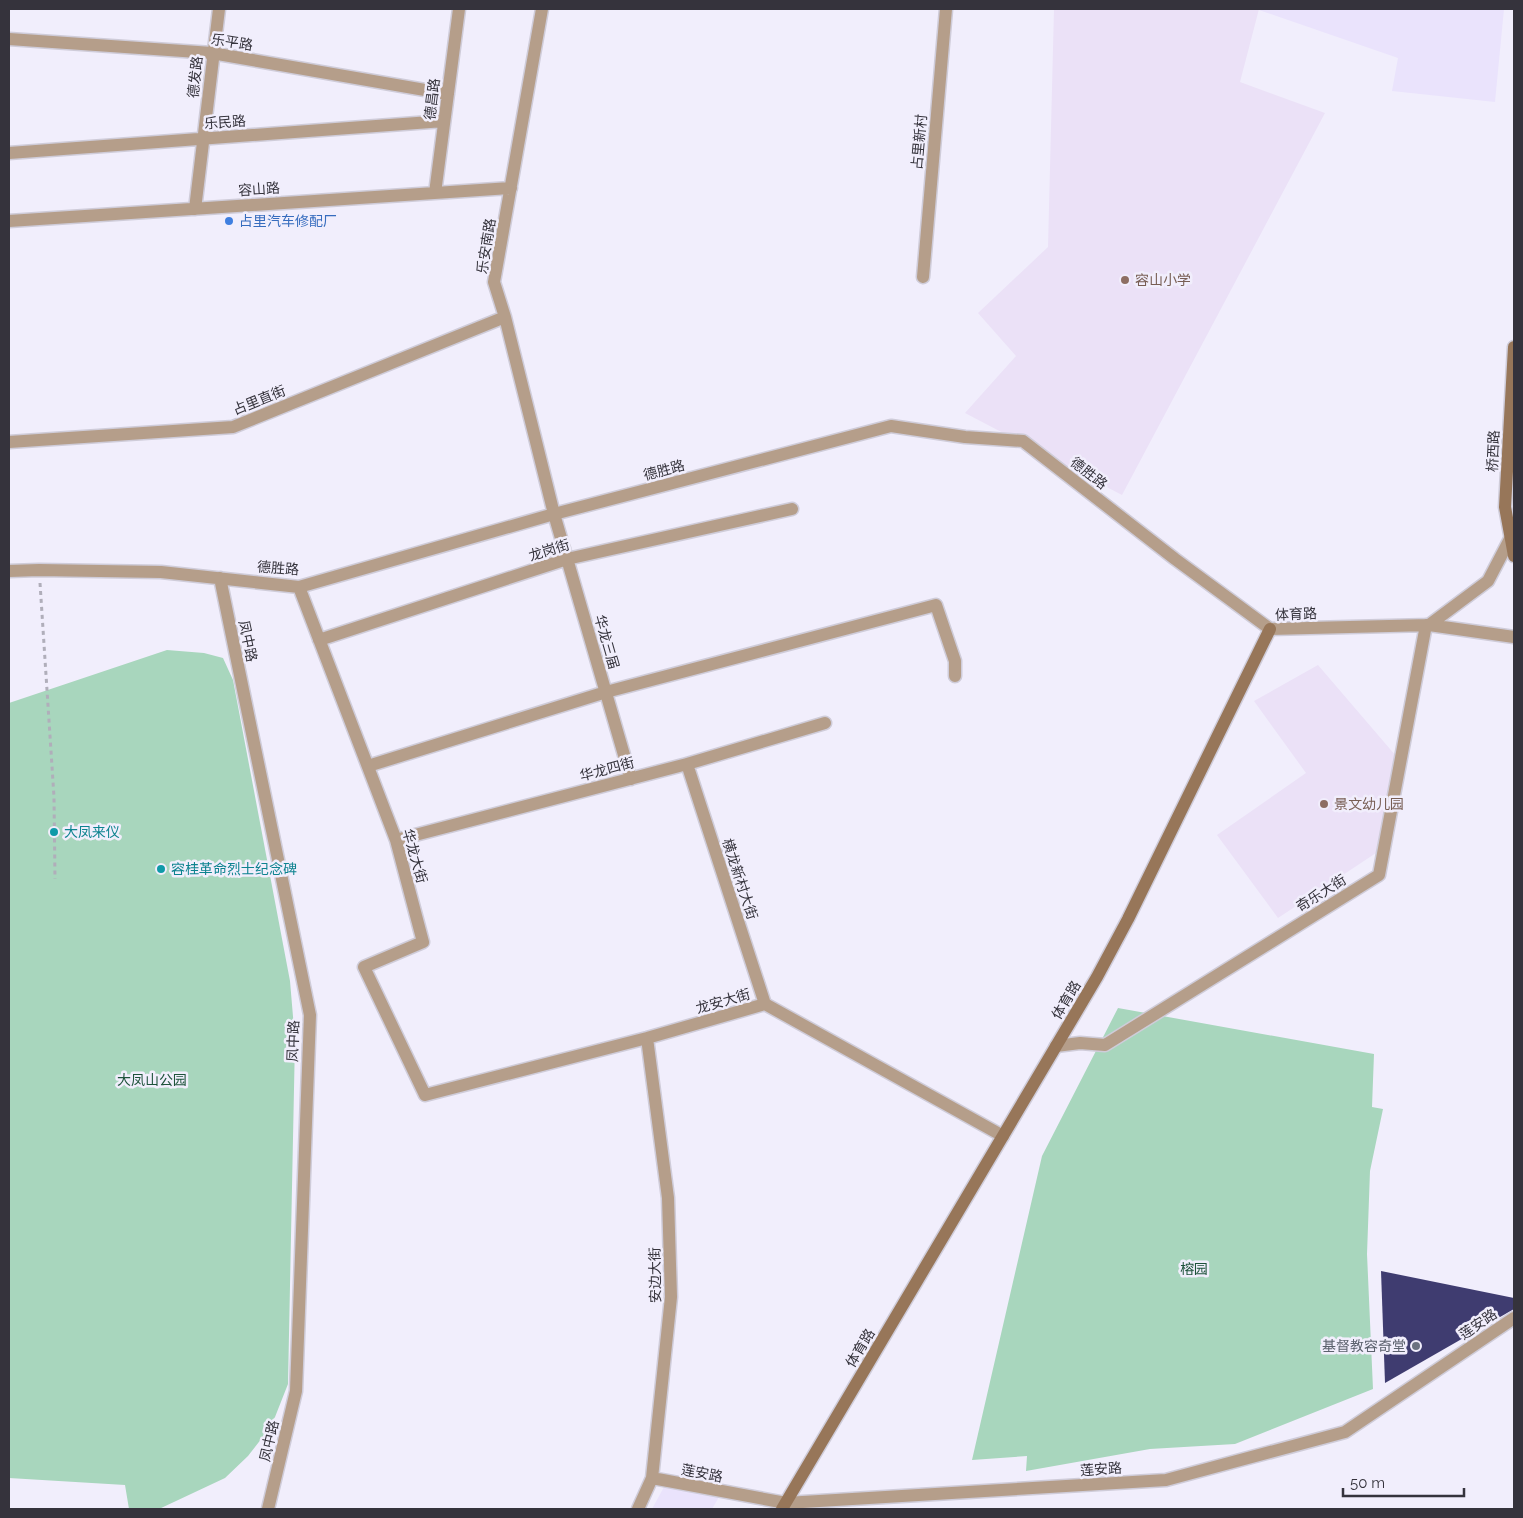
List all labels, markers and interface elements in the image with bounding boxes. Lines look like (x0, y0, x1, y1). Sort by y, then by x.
street label: 乐平路 (210, 31, 254, 53)
street label: 德发路 (185, 55, 205, 99)
street label: 德昌路 (422, 77, 442, 121)
street label: 乐民路 (203, 113, 247, 131)
street label: 占里新村 (909, 113, 929, 171)
street label: 容山路 (237, 180, 281, 198)
place label: 占里汽车修配厂 (239, 213, 337, 229)
marker: 占里汽车修配厂 (223, 215, 235, 227)
street label: 乐安南路 (474, 217, 498, 275)
place label: 容山小学 (1135, 272, 1191, 288)
marker: 容山小学 (1119, 274, 1131, 286)
street label: 占里直街 (230, 382, 288, 418)
street label: 桥西路 (1484, 430, 1502, 472)
street label: 德胜路 (1068, 454, 1110, 492)
street label: 德胜路 (642, 457, 686, 483)
street label: 龙岗街 (527, 536, 571, 564)
street label: 德胜路 (256, 559, 300, 577)
street label: 体育路 (1275, 605, 1317, 623)
street label: 华龙三届 (592, 613, 622, 671)
street label: 凤中路 (236, 619, 260, 663)
street label: 华龙四街 (578, 754, 636, 784)
place label: 景文幼儿园 (1334, 796, 1404, 812)
marker: 景文幼儿园 (1318, 798, 1330, 810)
place label: 大凤来仪 (64, 824, 120, 840)
marker: 大凤来仪 (48, 826, 60, 838)
street label: 华龙大街 (400, 827, 430, 885)
street label: 横龙新村大街 (719, 837, 761, 921)
place label: 容桂革命烈士纪念碑 (171, 861, 297, 877)
marker: 容桂革命烈士纪念碑 (155, 863, 167, 875)
street label: 奇乐大街 (1293, 871, 1349, 915)
street label: 体育路 (1048, 978, 1084, 1022)
street label: 龙安大街 (694, 986, 752, 1016)
street label: 凤中路 (284, 1020, 302, 1062)
park label: 大凤山公园 (117, 1072, 187, 1088)
street label: 安边大街 (647, 1247, 663, 1303)
park label: 榕园 (1180, 1261, 1208, 1277)
street label: 莲安路 (1456, 1306, 1500, 1342)
street label: 体育路 (842, 1326, 878, 1370)
place label: 基督教容奇堂 (1322, 1338, 1406, 1354)
marker: 基督教容奇堂 (1410, 1340, 1422, 1352)
street label: 凤中路 (256, 1419, 282, 1463)
street label: 莲安路 (1079, 1460, 1123, 1478)
street label: 莲安路 (680, 1461, 724, 1485)
scale bar (1343, 1466, 1464, 1498)
text: 50 m (1350, 1474, 1385, 1492)

